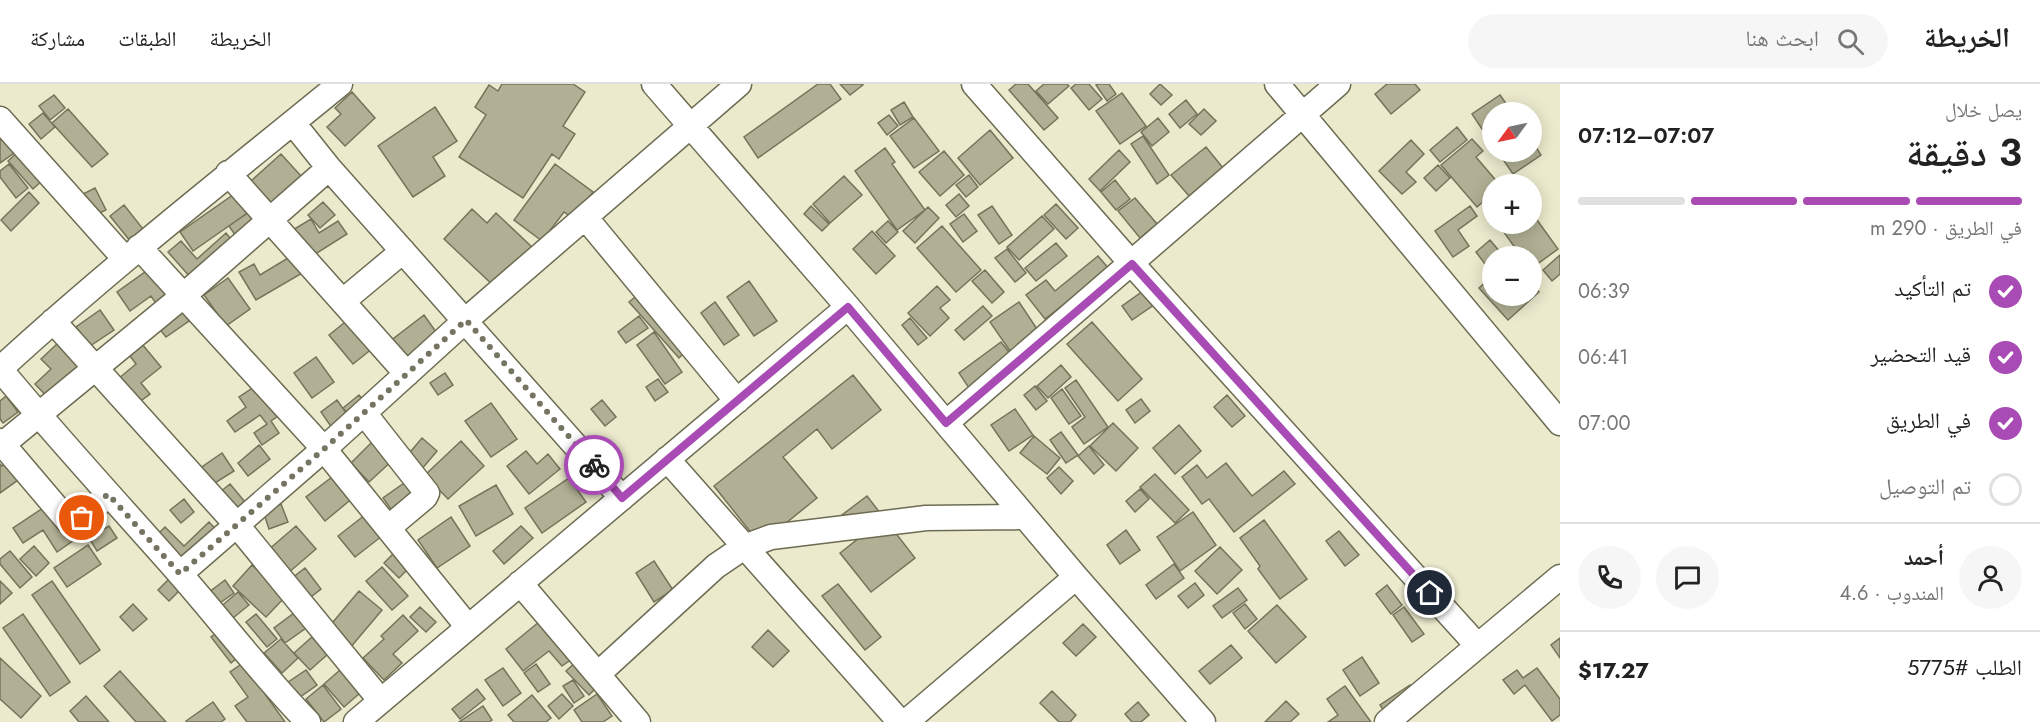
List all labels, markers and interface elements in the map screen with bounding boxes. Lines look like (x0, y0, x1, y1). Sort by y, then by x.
search box (1468, 14, 1888, 68)
text: الخريطة (1924, 17, 2010, 58)
text: ابحث هنا (1745, 22, 1819, 54)
text: مشاركة (30, 24, 85, 54)
text: الطبقات (118, 24, 177, 54)
text: الخريطة (210, 24, 271, 54)
icon: search (1834, 25, 1867, 58)
text: يصل خلال (1945, 96, 2022, 125)
north arrow (1482, 102, 1542, 162)
map controls (1482, 102, 1542, 306)
text: 07:07–07:12 (1578, 119, 1714, 151)
text: 3 دقيقة (1906, 124, 2022, 181)
button: + (1482, 174, 1542, 234)
text: في الطريق · 290 m (1870, 214, 2022, 243)
button: − (1482, 246, 1542, 306)
text: تم التأكيد (1894, 272, 1971, 304)
icon: check (1989, 275, 2022, 308)
text: 06:39 (1578, 277, 1630, 306)
text: قيد التحضير (1870, 338, 1971, 370)
icon: check (1989, 341, 2022, 374)
text: 06:41 (1578, 343, 1628, 372)
text: في الطريق (1886, 404, 1971, 436)
icon: check (1989, 407, 2022, 440)
text: 07:00 (1578, 409, 1631, 438)
courier (564, 435, 624, 495)
icon: bike (578, 449, 611, 482)
text: تم التوصيل (1879, 470, 1971, 502)
pin (56, 492, 107, 543)
icon: bag (65, 501, 98, 534)
text: أحمد (1904, 541, 1944, 573)
button: phone (1578, 546, 1641, 609)
button: chat (1656, 546, 1719, 609)
button: person (1959, 546, 2022, 609)
pin (1404, 567, 1455, 618)
icon: home (1413, 576, 1446, 609)
text: المندوب · 4.6 (1839, 579, 1944, 608)
text: الطلب #5775 (1907, 651, 2022, 683)
text: $17.27 (1578, 654, 1649, 686)

